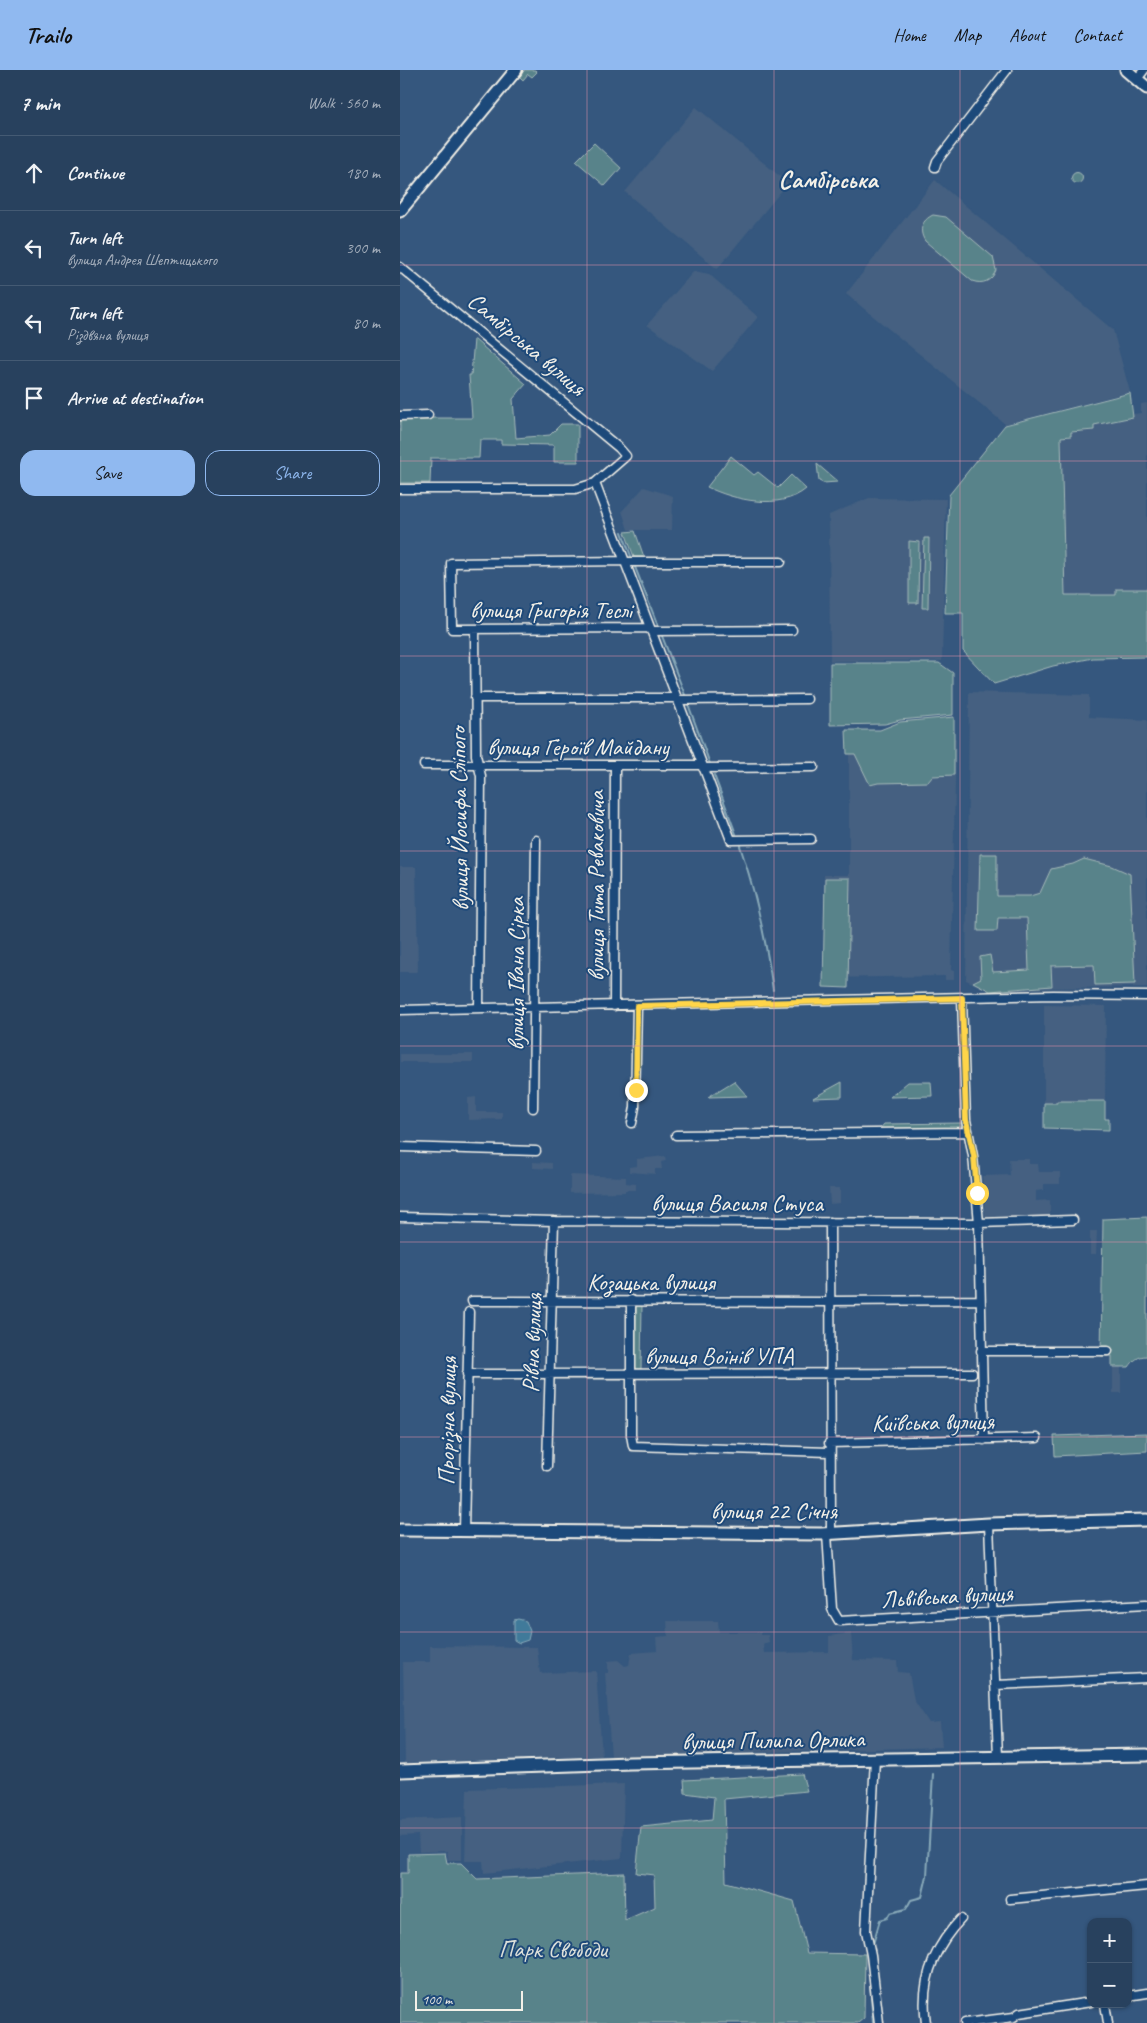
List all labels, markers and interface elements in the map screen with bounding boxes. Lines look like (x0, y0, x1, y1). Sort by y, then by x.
text: Trailo (25, 20, 71, 50)
text: Home (893, 24, 926, 46)
text: Map (954, 24, 981, 46)
text: About (1009, 24, 1045, 46)
text: Contact (1073, 24, 1122, 46)
text: 7 min (20, 90, 60, 116)
text: Walk · 560 m (308, 93, 380, 113)
icon: ahead (20, 159, 48, 187)
text: Continue (67, 161, 124, 185)
text: 180 m (346, 163, 380, 183)
district label: Самбірська (779, 164, 879, 196)
text: Turn left (67, 226, 122, 250)
icon: left (20, 234, 48, 262)
text: 300 m (346, 238, 380, 258)
text: вулиця Андрея Шептицького (67, 250, 217, 270)
street label: Самбірська вулиця (462, 286, 593, 403)
text: Turn left (67, 301, 122, 325)
icon: left (20, 309, 48, 337)
text: 80 m (353, 313, 380, 333)
text: Різдвяна вулиця (67, 325, 147, 345)
icon: arrive (20, 384, 48, 412)
text: Arrive at destination (67, 386, 203, 410)
button: Save (20, 450, 195, 496)
button: Share (205, 450, 380, 496)
street label: вулиця Григорія Теслі (470, 595, 635, 625)
street label: вулиця Йосифа Сліпого (442, 724, 476, 911)
street label: вулиця Героїв Майдану (487, 732, 671, 762)
street label: вулиця Тита Реваковича (581, 789, 611, 981)
street label: вулиця Івана Сірка (501, 896, 531, 1051)
route end (625, 1079, 648, 1102)
route start (966, 1182, 989, 1205)
street label: вулиця Василя Стуса (651, 1188, 824, 1218)
street label: Козацька вулиця (587, 1267, 717, 1298)
street label: Рівна вулиця (515, 1291, 549, 1393)
street label: вулиця Воїнів УПА (645, 1341, 794, 1371)
street label: Прорізна вулиця (431, 1355, 464, 1486)
street label: Київська вулиця (872, 1406, 996, 1438)
street label: вулиця 22 Січня (711, 1496, 838, 1526)
street label: Львівська вулиця (880, 1577, 1015, 1614)
street label: вулиця Пилипа Орлика (682, 1723, 866, 1757)
map controls (1087, 1918, 1132, 2008)
button: + (1087, 1918, 1132, 1963)
park label: Парк Свободи (499, 1934, 609, 1964)
button: − (1087, 1963, 1132, 2008)
scale bar (415, 1988, 522, 2011)
text: 100 m (422, 1991, 452, 2008)

